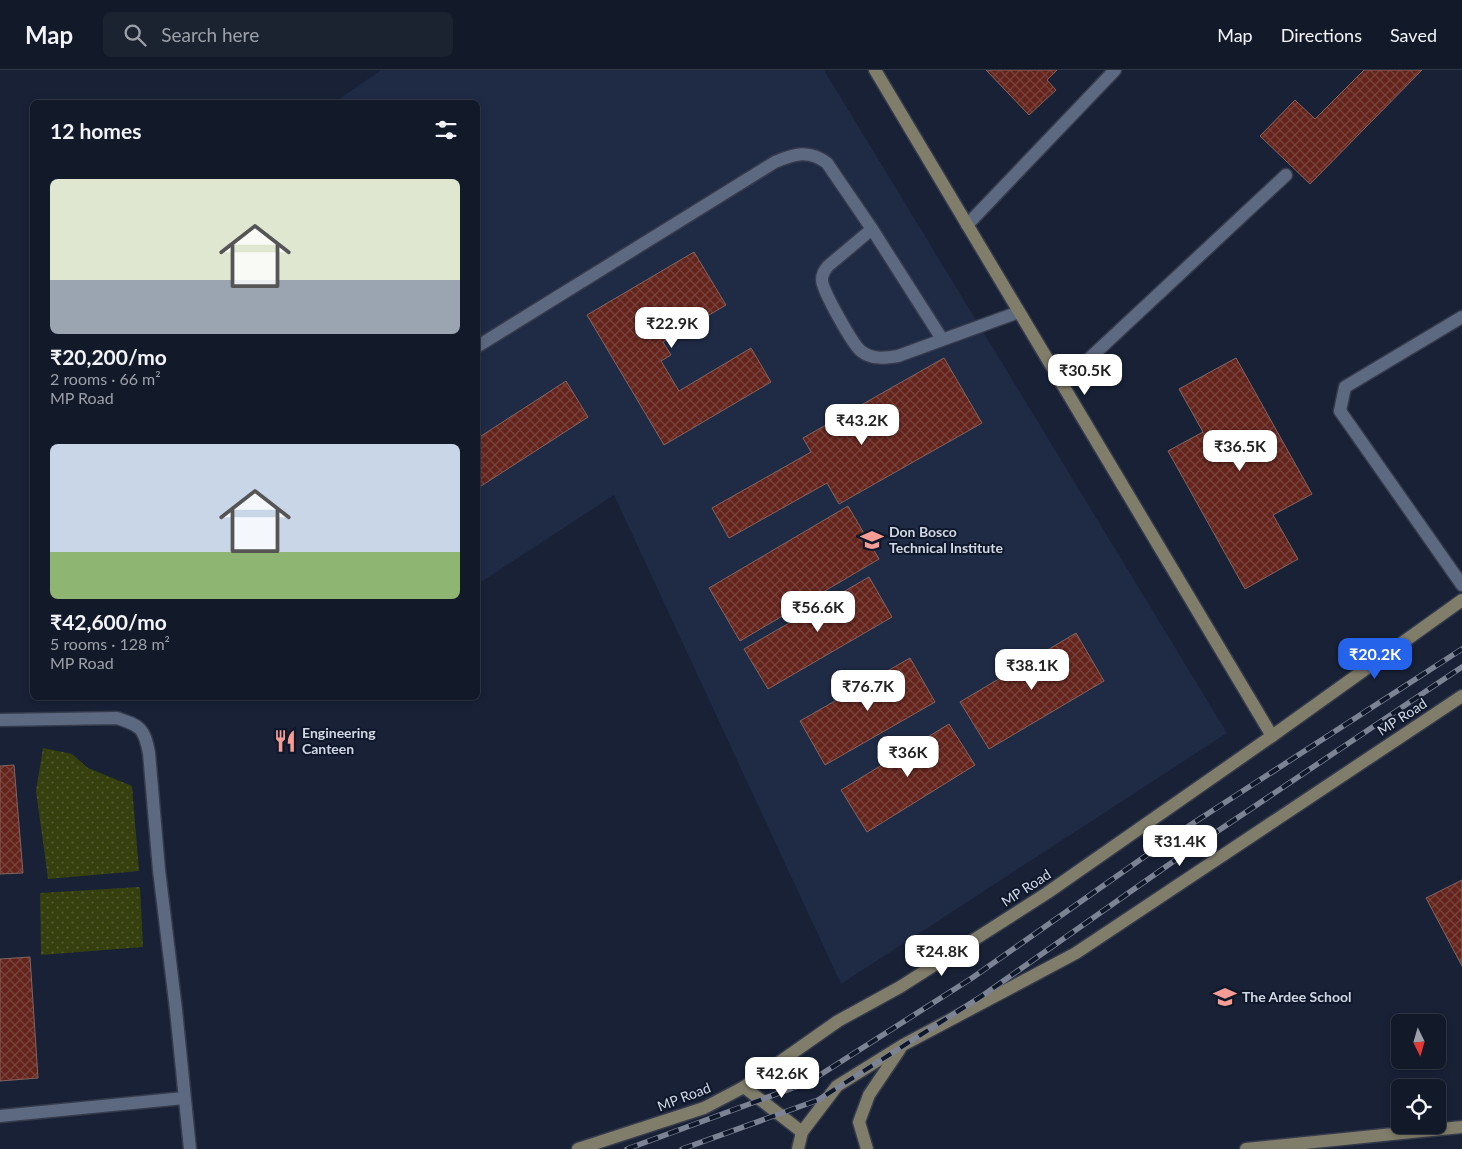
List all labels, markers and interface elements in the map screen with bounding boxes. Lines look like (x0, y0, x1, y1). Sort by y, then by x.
search box (103, 12, 453, 57)
text: Map (25, 20, 73, 49)
icon: search (121, 21, 149, 49)
text: Search here (161, 23, 259, 46)
text: Map (1217, 24, 1253, 46)
text: Directions (1281, 24, 1362, 46)
text: Saved (1390, 24, 1437, 46)
icon: filters (432, 116, 460, 144)
text: 12 homes (50, 118, 141, 143)
icon: home (210, 211, 300, 301)
pin: ₹22.9K (631, 306, 713, 349)
text: ₹22.9K (646, 313, 698, 332)
text: ₹20,200/mo (50, 344, 167, 369)
pin: ₹30.5K (1044, 354, 1126, 396)
text: ₹30.5K (1059, 360, 1111, 379)
text: 2 rooms · 66 m² (50, 369, 161, 388)
text: MP Road (50, 388, 114, 407)
pin: ₹43.2K (821, 404, 903, 446)
text: ₹43.2K (836, 410, 888, 429)
pin: ₹36.5K (1199, 430, 1281, 472)
text: ₹36.5K (1214, 436, 1266, 455)
icon: home (210, 476, 300, 566)
place label: Don Bosco Technical Institute (889, 523, 1003, 556)
school or university icon: Don Bosco Technical Institute (859, 527, 885, 553)
pin: ₹56.6K (777, 590, 859, 633)
text: ₹56.6K (792, 597, 844, 616)
text: ₹42,600/mo (50, 609, 167, 634)
text: 5 rooms · 128 m² (50, 634, 170, 653)
pin: ₹20.2K (1334, 638, 1416, 680)
text: ₹20.2K (1349, 644, 1401, 663)
pin: ₹38.1K (991, 648, 1073, 691)
text: MP Road (50, 653, 114, 672)
text: ₹38.1K (1006, 655, 1058, 674)
pin: ₹76.7K (827, 670, 909, 712)
text: ₹76.7K (842, 676, 894, 695)
street label: MP Road (1374, 694, 1430, 739)
place label: Engineering Canteen (302, 724, 376, 757)
restaurant icon: Engineering Canteen (272, 728, 298, 754)
pin: ₹36K (878, 736, 938, 778)
text: ₹36K (889, 742, 927, 761)
pin: ₹31.4K (1139, 824, 1221, 867)
text: ₹31.4K (1154, 831, 1206, 850)
street label: MP Road (998, 865, 1054, 910)
pin: ₹24.8K (901, 934, 983, 977)
text: ₹24.8K (916, 941, 968, 960)
school or university icon: The Ardee School (1212, 984, 1238, 1010)
place label: The Ardee School (1242, 988, 1352, 1005)
north arrow (1391, 1014, 1446, 1069)
map controls (1391, 1014, 1446, 1134)
pin: ₹42.6K (741, 1056, 823, 1099)
text: ₹42.6K (756, 1063, 808, 1082)
street label: MP Road (655, 1079, 713, 1114)
button: locate (1391, 1079, 1446, 1134)

